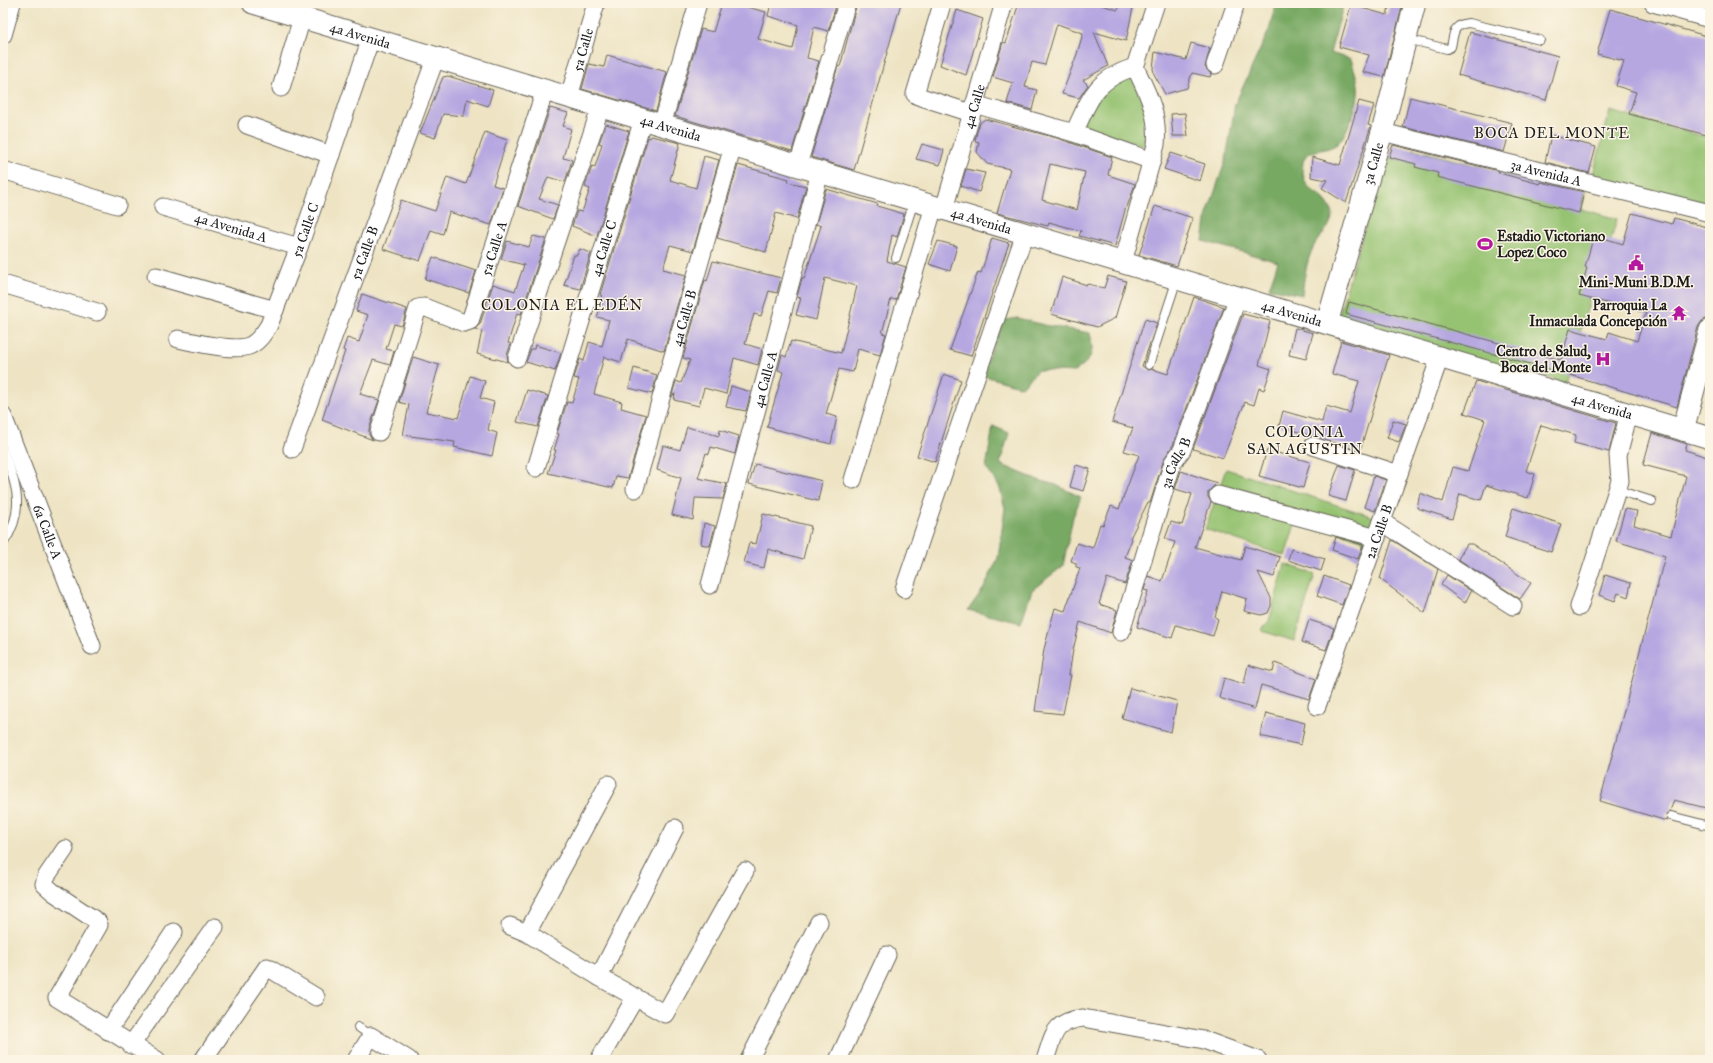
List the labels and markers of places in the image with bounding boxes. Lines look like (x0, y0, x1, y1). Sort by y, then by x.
place label: Estadio Victoriano Lopez Coco (1497, 228, 1605, 262)
sports icon: Estadio Victoriano Lopez Coco (1476, 235, 1494, 253)
public building icon: Mini-Muni B.D.M. (1627, 254, 1645, 272)
place label: Mini-Muni B.D.M. (1579, 274, 1693, 291)
place label: Parroquia La Inmaculada Concepción (1529, 297, 1668, 331)
temple icon: Parroquia La Inmaculada Concepción (1670, 304, 1688, 322)
place label: Centro de Salud, Boca del Monte (1496, 343, 1591, 376)
hospital icon: Centro de Salud, Boca del Monte (1594, 350, 1612, 368)

